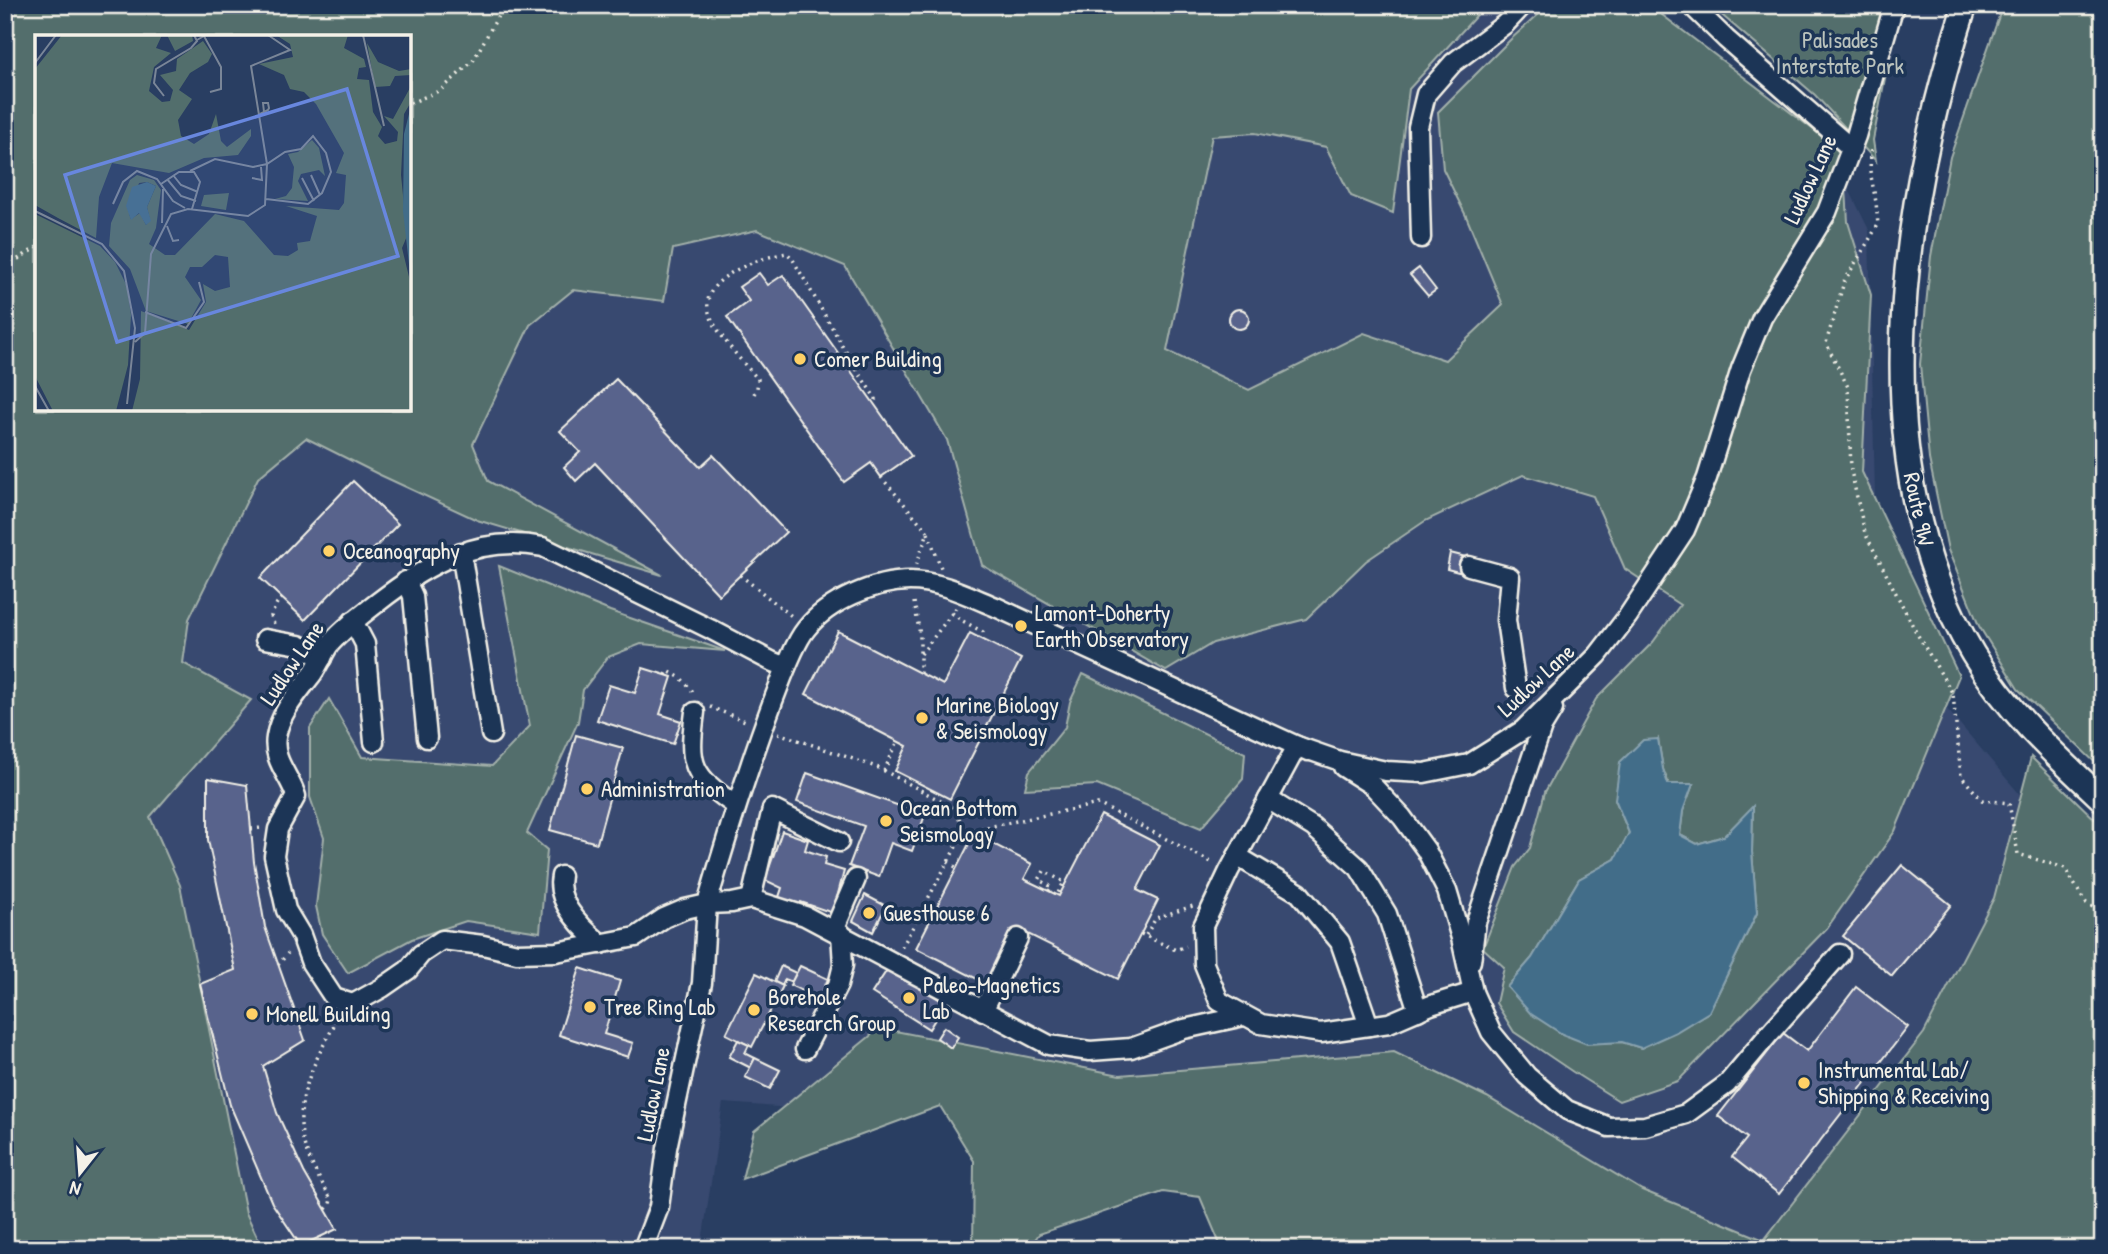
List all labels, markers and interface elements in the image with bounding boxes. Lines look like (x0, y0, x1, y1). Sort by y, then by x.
park label: Palisades Interstate Park (1776, 24, 1905, 81)
inset map (35, 35, 411, 411)
street label: Ludlow Lane (1775, 129, 1844, 228)
place label: Comer Building (814, 343, 942, 374)
marker: Comer Building (792, 351, 808, 367)
street label: Route 9W (1897, 470, 1942, 548)
place label: Oceanography (343, 535, 460, 566)
marker: Oceanography (321, 543, 337, 559)
place label: Lamont-Doherty Earth Observatory (1035, 597, 1189, 654)
street label: Ludlow Lane (252, 615, 331, 711)
marker: Lamont-Doherty Earth Observatory (1013, 618, 1029, 634)
street label: Ludlow Lane (1490, 636, 1581, 723)
place label: Marine Biology & Seismology (936, 689, 1059, 746)
marker: Marine Biology & Seismology (914, 710, 930, 726)
place label: Administration (601, 773, 725, 804)
marker: Administration (579, 781, 595, 797)
place label: Ocean Bottom Seismology (900, 792, 1017, 849)
marker: Ocean Bottom Seismology (878, 813, 894, 829)
place label: Guesthouse 6 (883, 897, 990, 928)
marker: Guesthouse 6 (861, 905, 877, 921)
place label: Paleo-Magnetics Lab (923, 969, 1060, 1026)
place label: Borehole Research Group (768, 981, 896, 1038)
marker: Paleo-Magnetics Lab (901, 990, 917, 1006)
place label: Tree Ring Lab (604, 991, 716, 1022)
place label: Monell Building (266, 998, 391, 1029)
marker: Tree Ring Lab (582, 999, 598, 1015)
marker: Borehole Research Group (746, 1002, 762, 1018)
marker: Monell Building (244, 1006, 260, 1022)
street label: Ludlow Lane (628, 1044, 677, 1144)
place label: Instrumental Lab/ Shipping & Receiving (1818, 1054, 1989, 1111)
marker: Instrumental Lab/ Shipping & Receiving (1796, 1075, 1812, 1091)
north arrow (46, 1138, 116, 1208)
text: N (66, 1175, 84, 1203)

